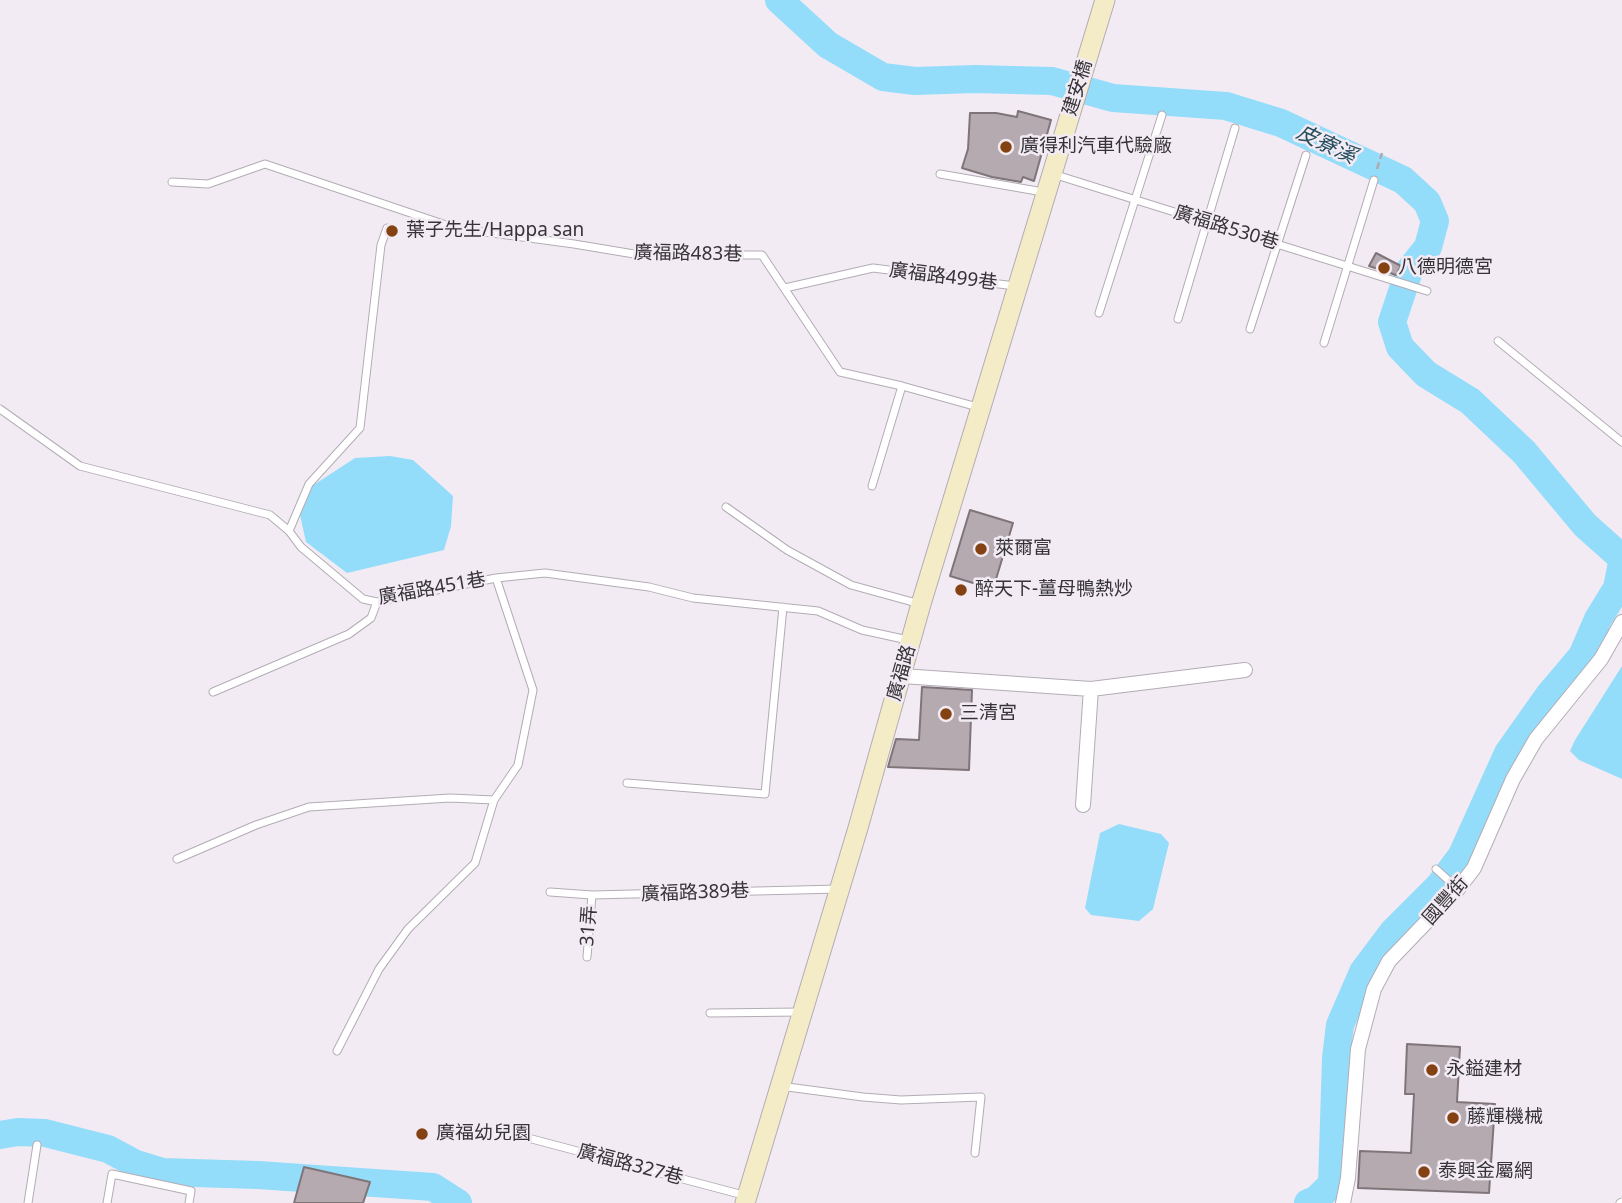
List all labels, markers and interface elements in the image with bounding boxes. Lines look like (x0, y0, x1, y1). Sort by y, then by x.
street label: 建安橋 (1059, 57, 1097, 119)
water label: 皮寮溪 (1292, 120, 1360, 170)
place label: 廣得利汽車代驗廠 (1020, 136, 1172, 158)
marker: 廣得利汽車代驗廠 (998, 139, 1014, 155)
street label: 廣福路530巷 (1171, 201, 1281, 255)
place label: 葉子先生/Happa san (406, 220, 584, 242)
marker: 葉子先生/Happa san (384, 223, 400, 239)
street label: 廣福路483巷 (634, 242, 742, 266)
place label: 八德明德宮 (1398, 257, 1493, 279)
street label: 廣福路499巷 (888, 259, 998, 295)
marker: 八德明德宮 (1376, 260, 1392, 276)
place label: 萊爾富 (995, 538, 1052, 560)
marker: 萊爾富 (973, 541, 989, 557)
street label: 廣福路451巷 (377, 568, 487, 610)
place label: 醉天下-薑母鴨熱炒 (975, 579, 1133, 601)
marker: 醉天下-薑母鴨熱炒 (953, 582, 969, 598)
street label: 廣福路 (883, 642, 921, 704)
place label: 三清宮 (960, 703, 1017, 725)
marker: 三清宮 (938, 706, 954, 722)
street label: 國豐街 (1418, 872, 1474, 930)
street label: 廣福路389巷 (640, 880, 750, 906)
street label: 31弄 (576, 905, 602, 947)
place label: 永鎰建材 (1446, 1059, 1522, 1081)
marker: 永鎰建材 (1424, 1062, 1440, 1078)
place label: 藤輝機械 (1467, 1107, 1543, 1129)
marker: 藤輝機械 (1445, 1110, 1461, 1126)
place label: 廣福幼兒園 (436, 1123, 531, 1145)
marker: 廣福幼兒園 (414, 1126, 430, 1142)
street label: 廣福路327巷 (575, 1140, 685, 1190)
place label: 泰興金屬網 (1438, 1161, 1533, 1183)
marker: 泰興金屬網 (1416, 1164, 1432, 1180)

